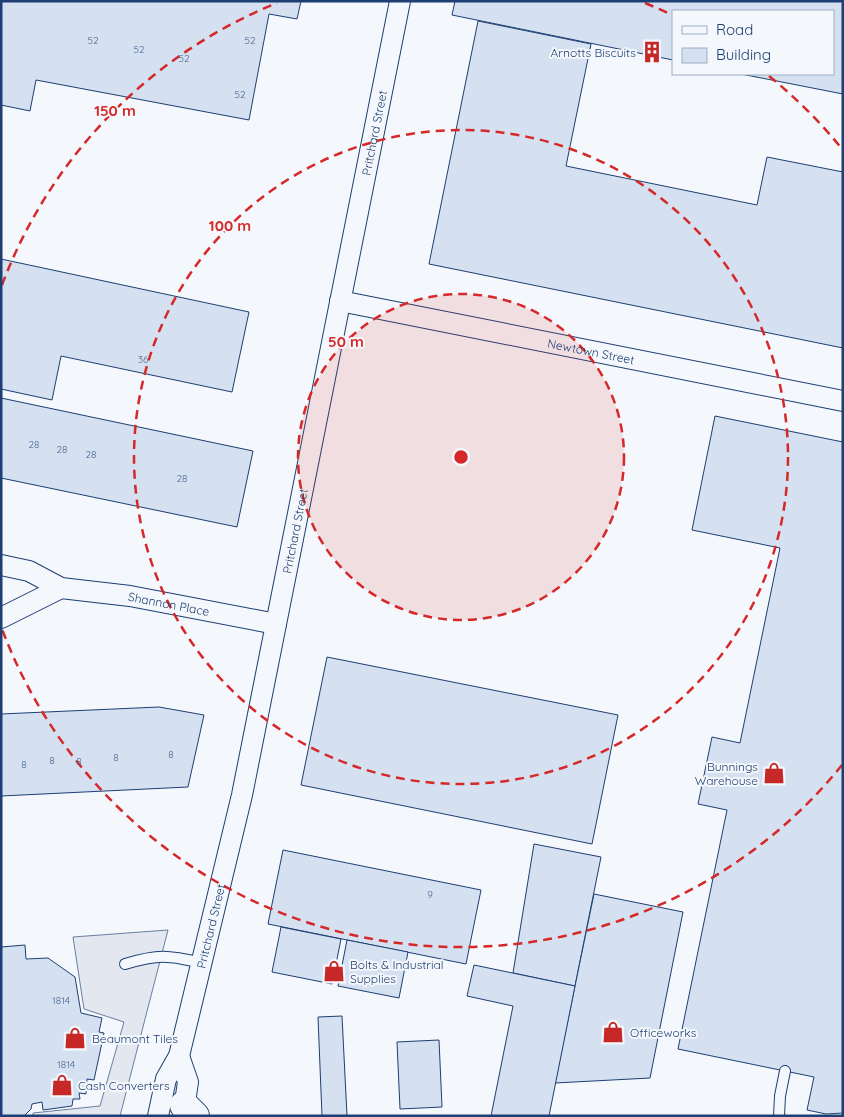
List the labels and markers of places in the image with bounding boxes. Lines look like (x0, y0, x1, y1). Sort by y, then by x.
building icon: Arnotts Biscuits (639, 39, 665, 65)
place label: Arnotts Biscuits (551, 45, 636, 60)
centre of rings (452, 448, 470, 466)
place label: Bunnings Warehouse (695, 759, 758, 788)
shop icon: Bunnings Warehouse (761, 760, 787, 786)
place label: Bolts & Industrial Supplies (350, 957, 444, 986)
shop icon: Bolts & Industrial Supplies (321, 958, 347, 984)
shop icon: Officeworks (600, 1019, 626, 1045)
shop icon: Beaumont Tiles (62, 1025, 88, 1051)
place label: Officeworks (630, 1025, 697, 1040)
place label: Beaumont Tiles (92, 1031, 178, 1046)
shop icon: Cash Converters (49, 1072, 75, 1098)
place label: Cash Converters (78, 1078, 170, 1093)

